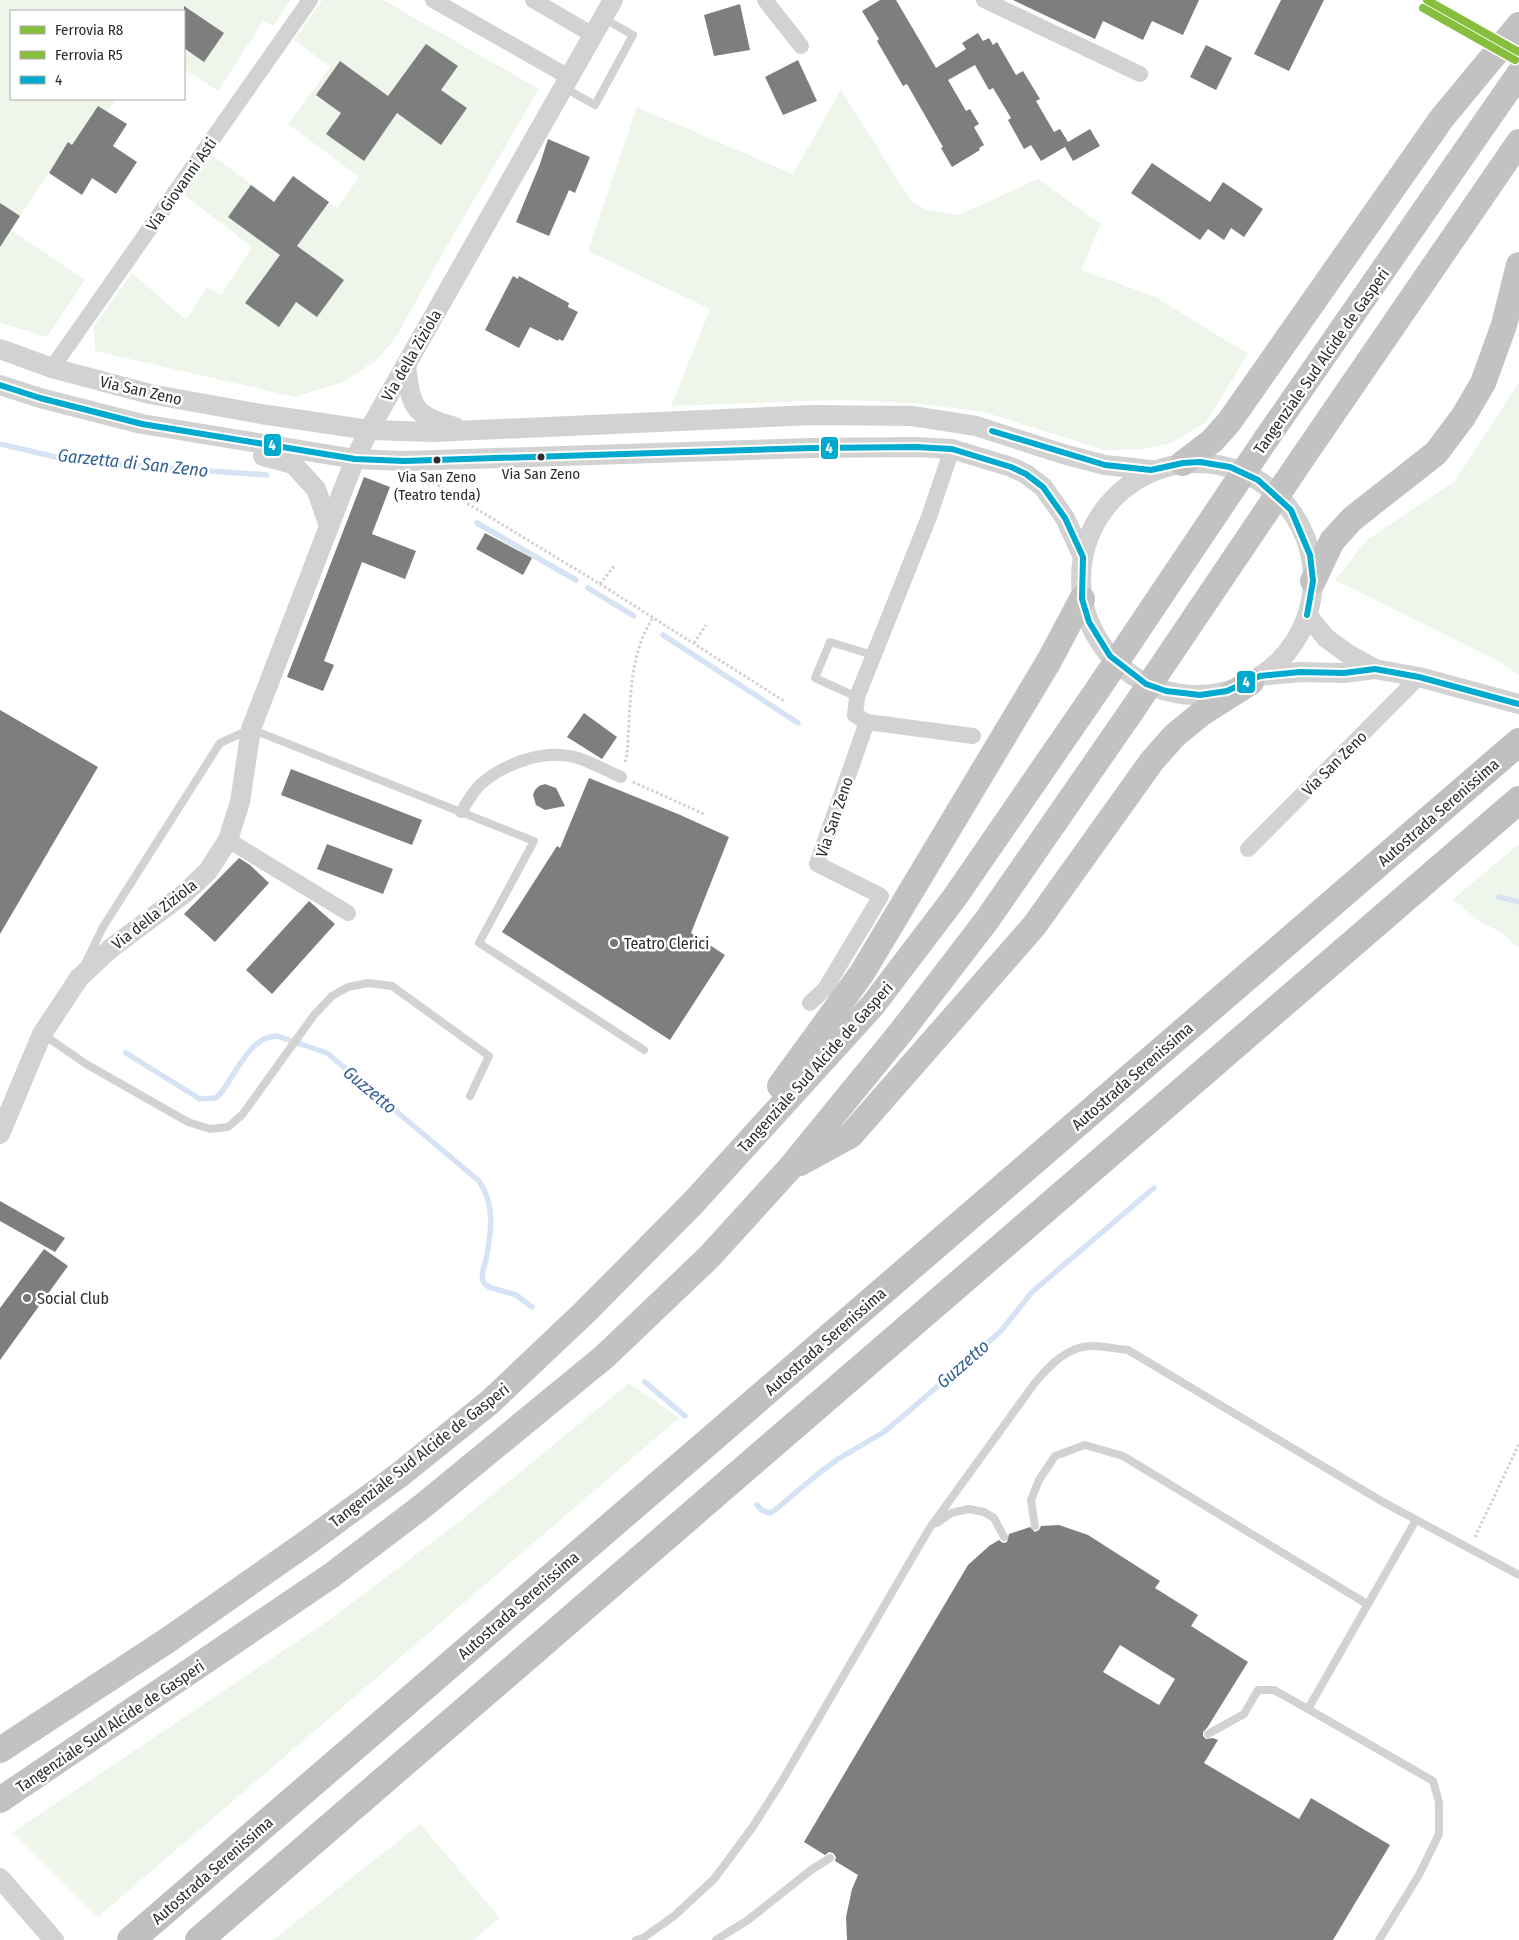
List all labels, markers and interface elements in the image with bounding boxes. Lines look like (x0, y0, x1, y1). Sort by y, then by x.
legend (10, 10, 185, 100)
text: Ferrovia R8 (55, 21, 123, 39)
text: Ferrovia R5 (55, 46, 123, 64)
text: 4 (55, 71, 62, 89)
street label: Via Giovanni Asti (142, 134, 221, 234)
street label: Tangenziale Sud Alcide de Gasperi (1250, 265, 1393, 458)
street label: Via della Ziziola (378, 306, 445, 404)
street label: Via San Zeno (98, 372, 184, 409)
line badge: 4 (263, 433, 282, 457)
line badge: 4 (820, 436, 839, 460)
text: 4 (268, 437, 276, 454)
text: 4 (825, 440, 833, 457)
water label: Garzetta di San Zeno (57, 444, 209, 482)
marker: Via San Zeno (536, 452, 546, 462)
marker: Via San Zeno (Teatro tenda) (432, 455, 442, 465)
place label: Via San Zeno (502, 465, 580, 483)
place label: Via San Zeno (Teatro tenda) (394, 468, 480, 504)
line badge: 4 (1236, 670, 1256, 694)
text: 4 (1242, 674, 1250, 691)
street label: Via San Zeno (1298, 727, 1371, 800)
street label: Autostrada Serenissima (1374, 754, 1503, 870)
street label: Via San Zeno (812, 774, 857, 860)
street label: Via della Ziziola (108, 875, 201, 953)
place label: Teatro Clerici (624, 934, 709, 953)
marker: Teatro Clerici (608, 937, 620, 949)
street label: Tangenziale Sud Alcide de Gasperi (734, 978, 897, 1156)
street label: Autostrada Serenissima (1068, 1018, 1197, 1134)
water label: Guzzetto (339, 1061, 401, 1119)
street label: Autostrada Serenissima (761, 1283, 890, 1399)
place label: Social Club (37, 1289, 109, 1308)
marker: Social Club (21, 1292, 33, 1304)
water label: Guzzetto (932, 1335, 994, 1393)
street label: Tangenziale Sud Alcide de Gasperi (326, 1379, 513, 1531)
street label: Autostrada Serenissima (454, 1547, 583, 1663)
street label: Tangenziale Sud Alcide de Gasperi (13, 1656, 208, 1797)
street label: Autostrada Serenissima (148, 1812, 277, 1928)

